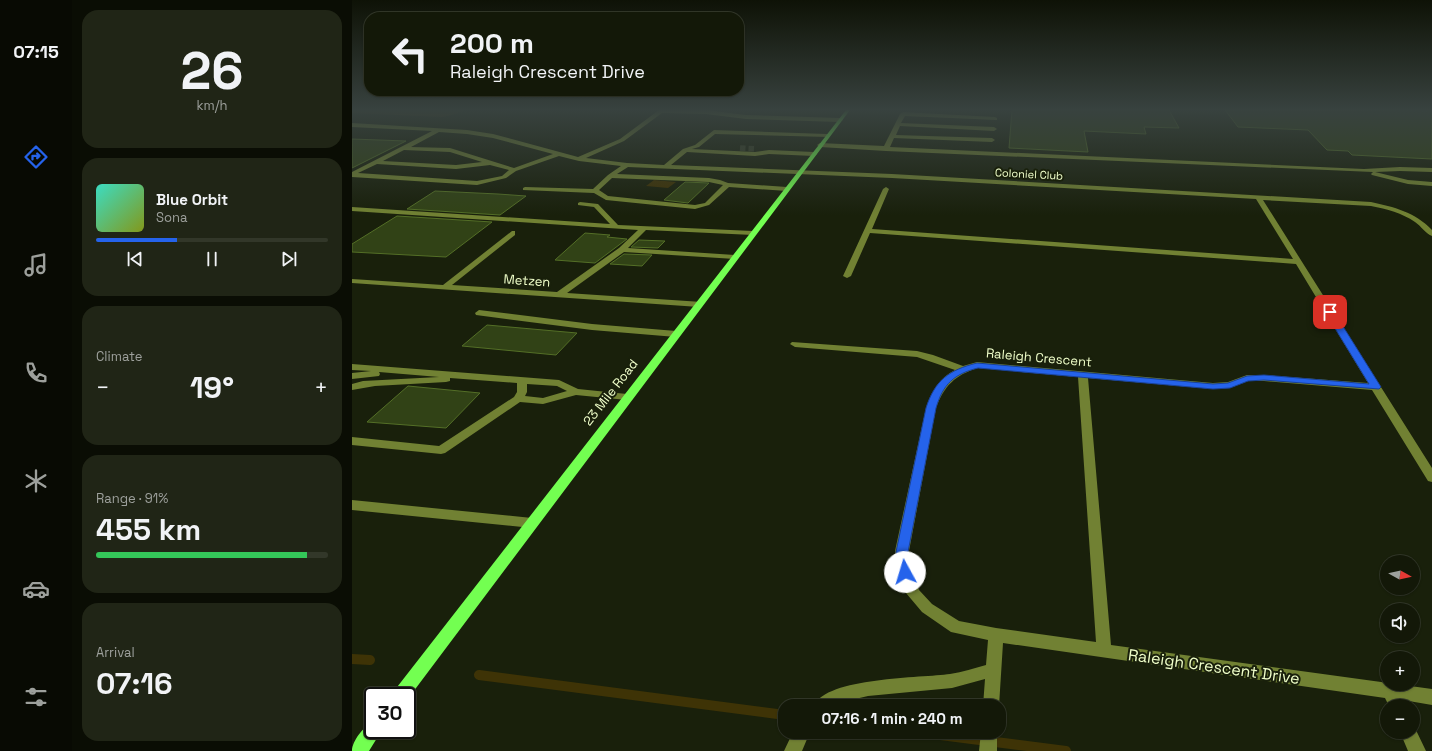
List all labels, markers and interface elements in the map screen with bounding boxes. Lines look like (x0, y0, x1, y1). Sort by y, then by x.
text: 200 m (450, 25, 534, 61)
icon: left (384, 28, 436, 80)
text: 26 (180, 38, 244, 104)
text: 07:15 (13, 40, 59, 63)
text: Raleigh Crescent Drive (450, 60, 645, 83)
text: km/h (197, 97, 227, 114)
icon: directions (22, 143, 50, 171)
street label: Coloniel Club (994, 165, 1064, 183)
text: Blue Orbit (156, 190, 228, 209)
text: Sona (156, 209, 187, 226)
icon: previous (124, 248, 146, 270)
icon: pause (201, 248, 223, 270)
icon: next (278, 248, 300, 270)
icon: music (22, 251, 50, 279)
street label: Metzen (503, 270, 551, 291)
pin (1313, 295, 1347, 329)
icon: arrive (1319, 301, 1341, 323)
street label: Raleigh Crescent (985, 344, 1093, 371)
text: Climate (96, 348, 142, 365)
street label: 23 Mile Road (579, 356, 642, 429)
icon: phone (22, 359, 50, 387)
text: 19° (190, 368, 234, 407)
text: − (96, 373, 110, 401)
text: + (314, 373, 328, 401)
icon: climate (22, 467, 50, 495)
text: Range · 91% (96, 490, 168, 507)
text: 455 km (96, 510, 201, 549)
position arrow (884, 551, 926, 593)
north arrow (1380, 555, 1420, 595)
map controls (1380, 555, 1420, 739)
icon: car (22, 575, 50, 603)
button: sound (1380, 603, 1420, 643)
text: Arrival (96, 644, 135, 661)
street label: Raleigh Crescent Drive (1127, 644, 1301, 689)
button: + (1380, 651, 1420, 691)
text: 07:16 (96, 664, 173, 703)
icon: filters (22, 683, 50, 711)
speed limit sign: 30 (364, 687, 416, 739)
button: − (1380, 699, 1420, 739)
text: 07:16 · 1 min · 240 m (821, 709, 963, 728)

